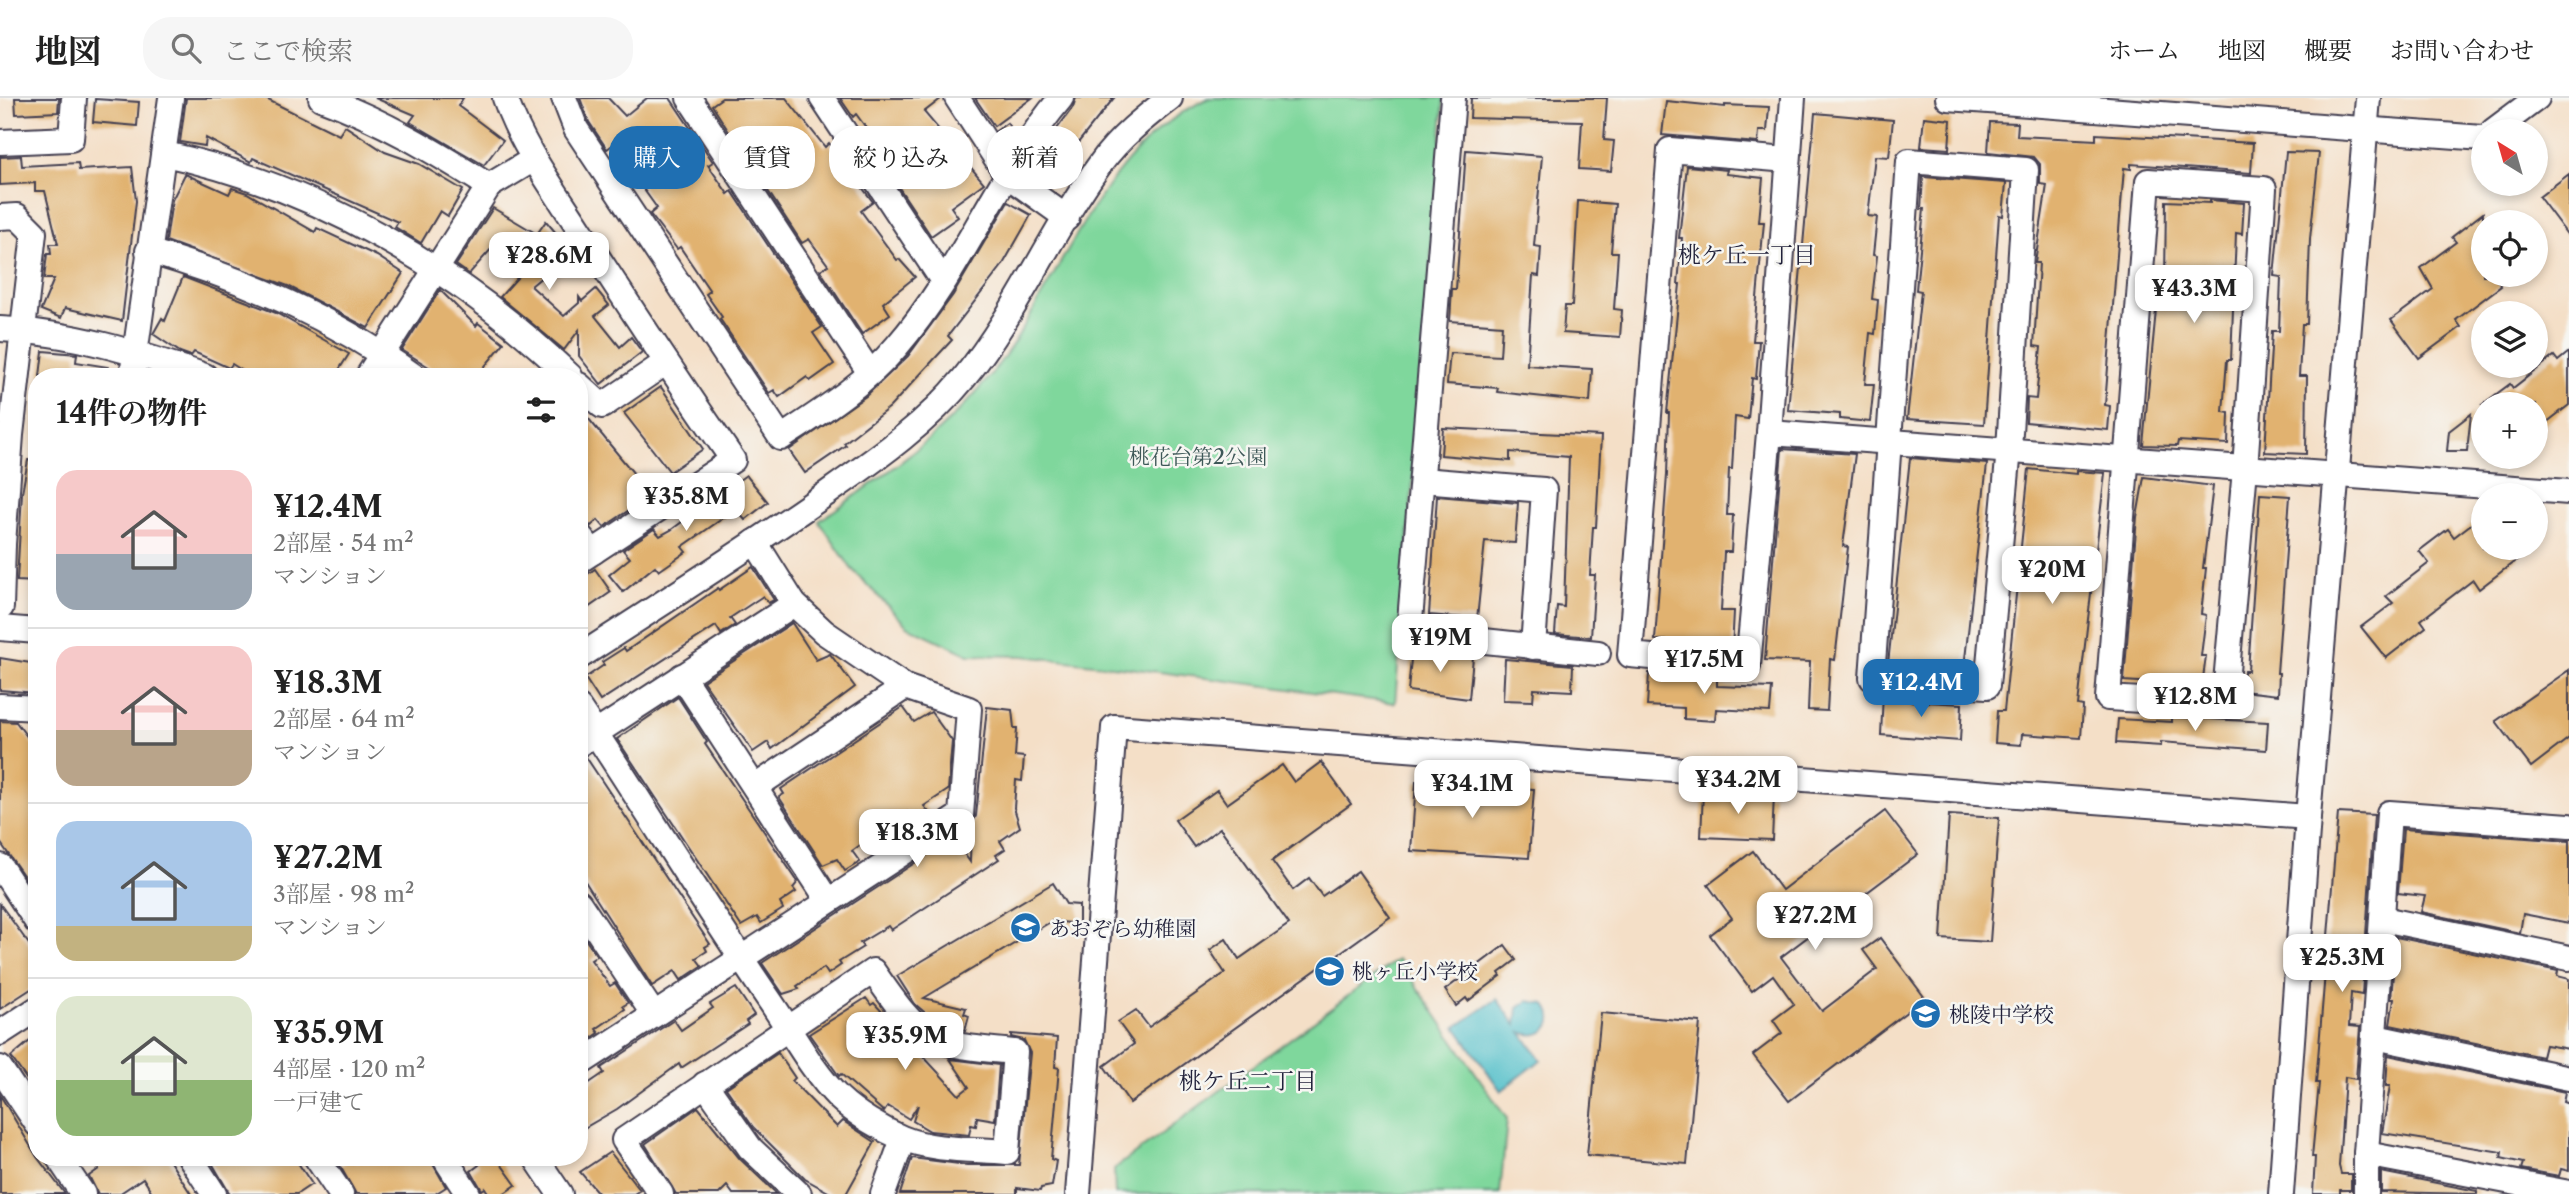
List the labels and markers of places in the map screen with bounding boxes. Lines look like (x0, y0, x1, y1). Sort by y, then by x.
pin: ¥28.6M (492, 232, 606, 292)
pin: ¥43.3M (2137, 266, 2251, 325)
pin: ¥35.8M (629, 474, 743, 533)
pin: ¥20M (2011, 546, 2093, 606)
pin: ¥19M (1399, 614, 1481, 674)
pin: ¥17.5M (1647, 636, 1761, 696)
pin: ¥12.4M (1864, 660, 1978, 719)
pin: ¥12.8M (2138, 674, 2252, 733)
pin: ¥34.2M (1681, 756, 1795, 816)
pin: ¥34.1M (1415, 760, 1529, 820)
pin: ¥18.3M (860, 810, 974, 869)
pin: ¥27.2M (1758, 892, 1872, 952)
school or university icon: あおぞら幼稚園 (1009, 911, 1043, 945)
place label: あおぞら幼稚園 (1049, 916, 1196, 941)
pin: ¥25.3M (2285, 934, 2399, 994)
school or university icon: 桃ヶ丘小学校 (1312, 954, 1346, 988)
place label: 桃ヶ丘小学校 (1352, 959, 1478, 984)
school or university icon: 桃陵中学校 (1909, 997, 1943, 1031)
place label: 桃陵中学校 (1949, 1002, 2054, 1027)
pin: ¥35.9M (848, 1012, 962, 1072)

